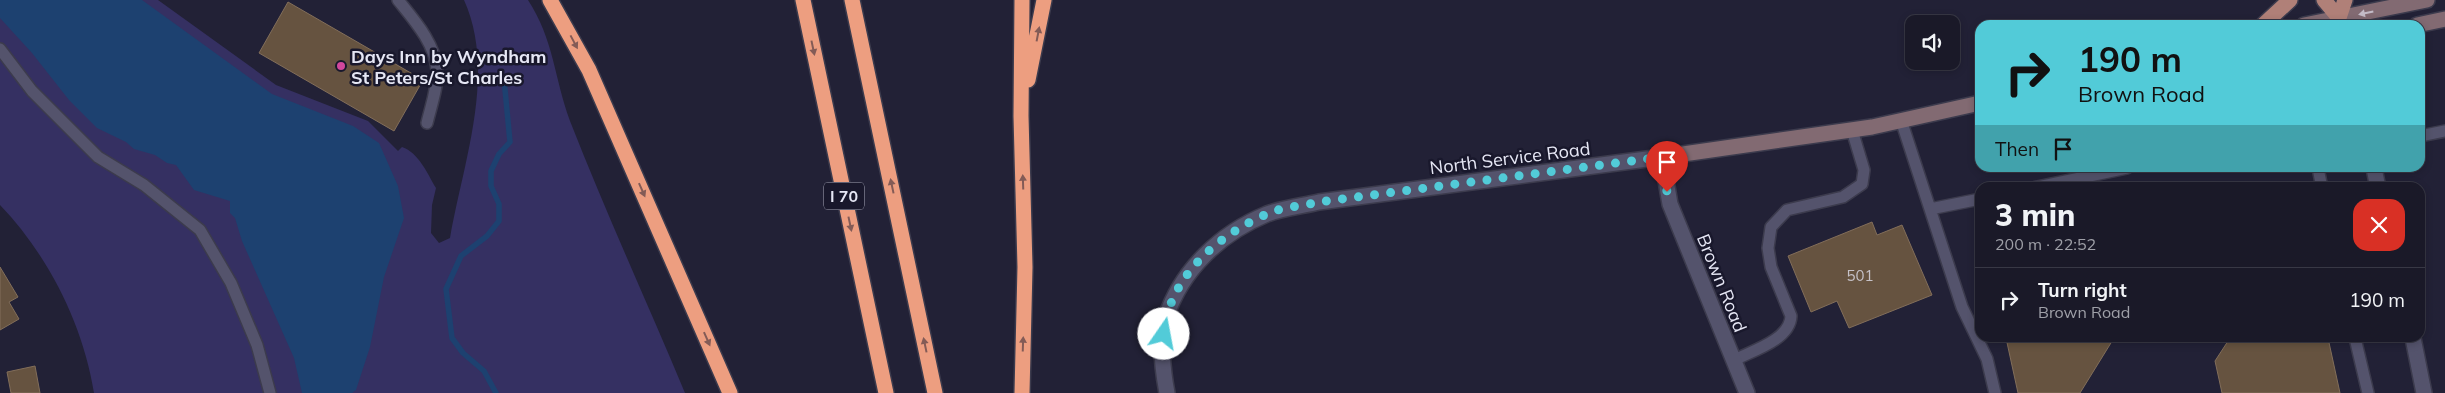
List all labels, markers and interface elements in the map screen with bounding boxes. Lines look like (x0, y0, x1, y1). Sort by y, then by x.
one-way arrow (2357, 9, 2373, 17)
map controls (1905, 15, 1960, 70)
button: sound (1905, 15, 1960, 70)
one-way arrow (1034, 25, 1042, 41)
one-way arrow (570, 35, 578, 50)
text: 190 m (2078, 37, 2182, 81)
one-way arrow (809, 40, 817, 55)
icon: right (1995, 40, 2060, 105)
place label: Days Inn by Wyndham St Peters/St Charles (351, 45, 546, 89)
marker: Days Inn by Wyndham St Peters/St Charles (335, 60, 347, 72)
text: Brown Road (2078, 80, 2205, 108)
icon: arrive (2049, 135, 2077, 163)
street label: North Service Road (1428, 137, 1592, 179)
text: Then (1995, 137, 2039, 161)
pin (1646, 141, 1688, 192)
icon: arrive (1653, 148, 1681, 176)
one-way arrow (1019, 174, 1027, 190)
one-way arrow (887, 178, 895, 194)
road number: I 70 (824, 182, 864, 210)
one-way arrow (638, 183, 646, 197)
text: 3 min (1995, 196, 2075, 234)
button: close (2353, 199, 2405, 251)
one-way arrow (846, 216, 854, 231)
street label: Brown Road (1692, 231, 1752, 335)
text: 200 m · 22:52 (1995, 234, 2096, 254)
house number: 501 (1846, 266, 1874, 285)
text: Turn right (2038, 278, 2127, 302)
icon: right (1995, 286, 2023, 314)
text: 190 m (2349, 288, 2405, 312)
text: Brown Road (2038, 302, 2130, 322)
position arrow (1137, 307, 1189, 359)
one-way arrow (703, 332, 711, 346)
one-way arrow (1020, 336, 1028, 352)
one-way arrow (921, 338, 929, 353)

